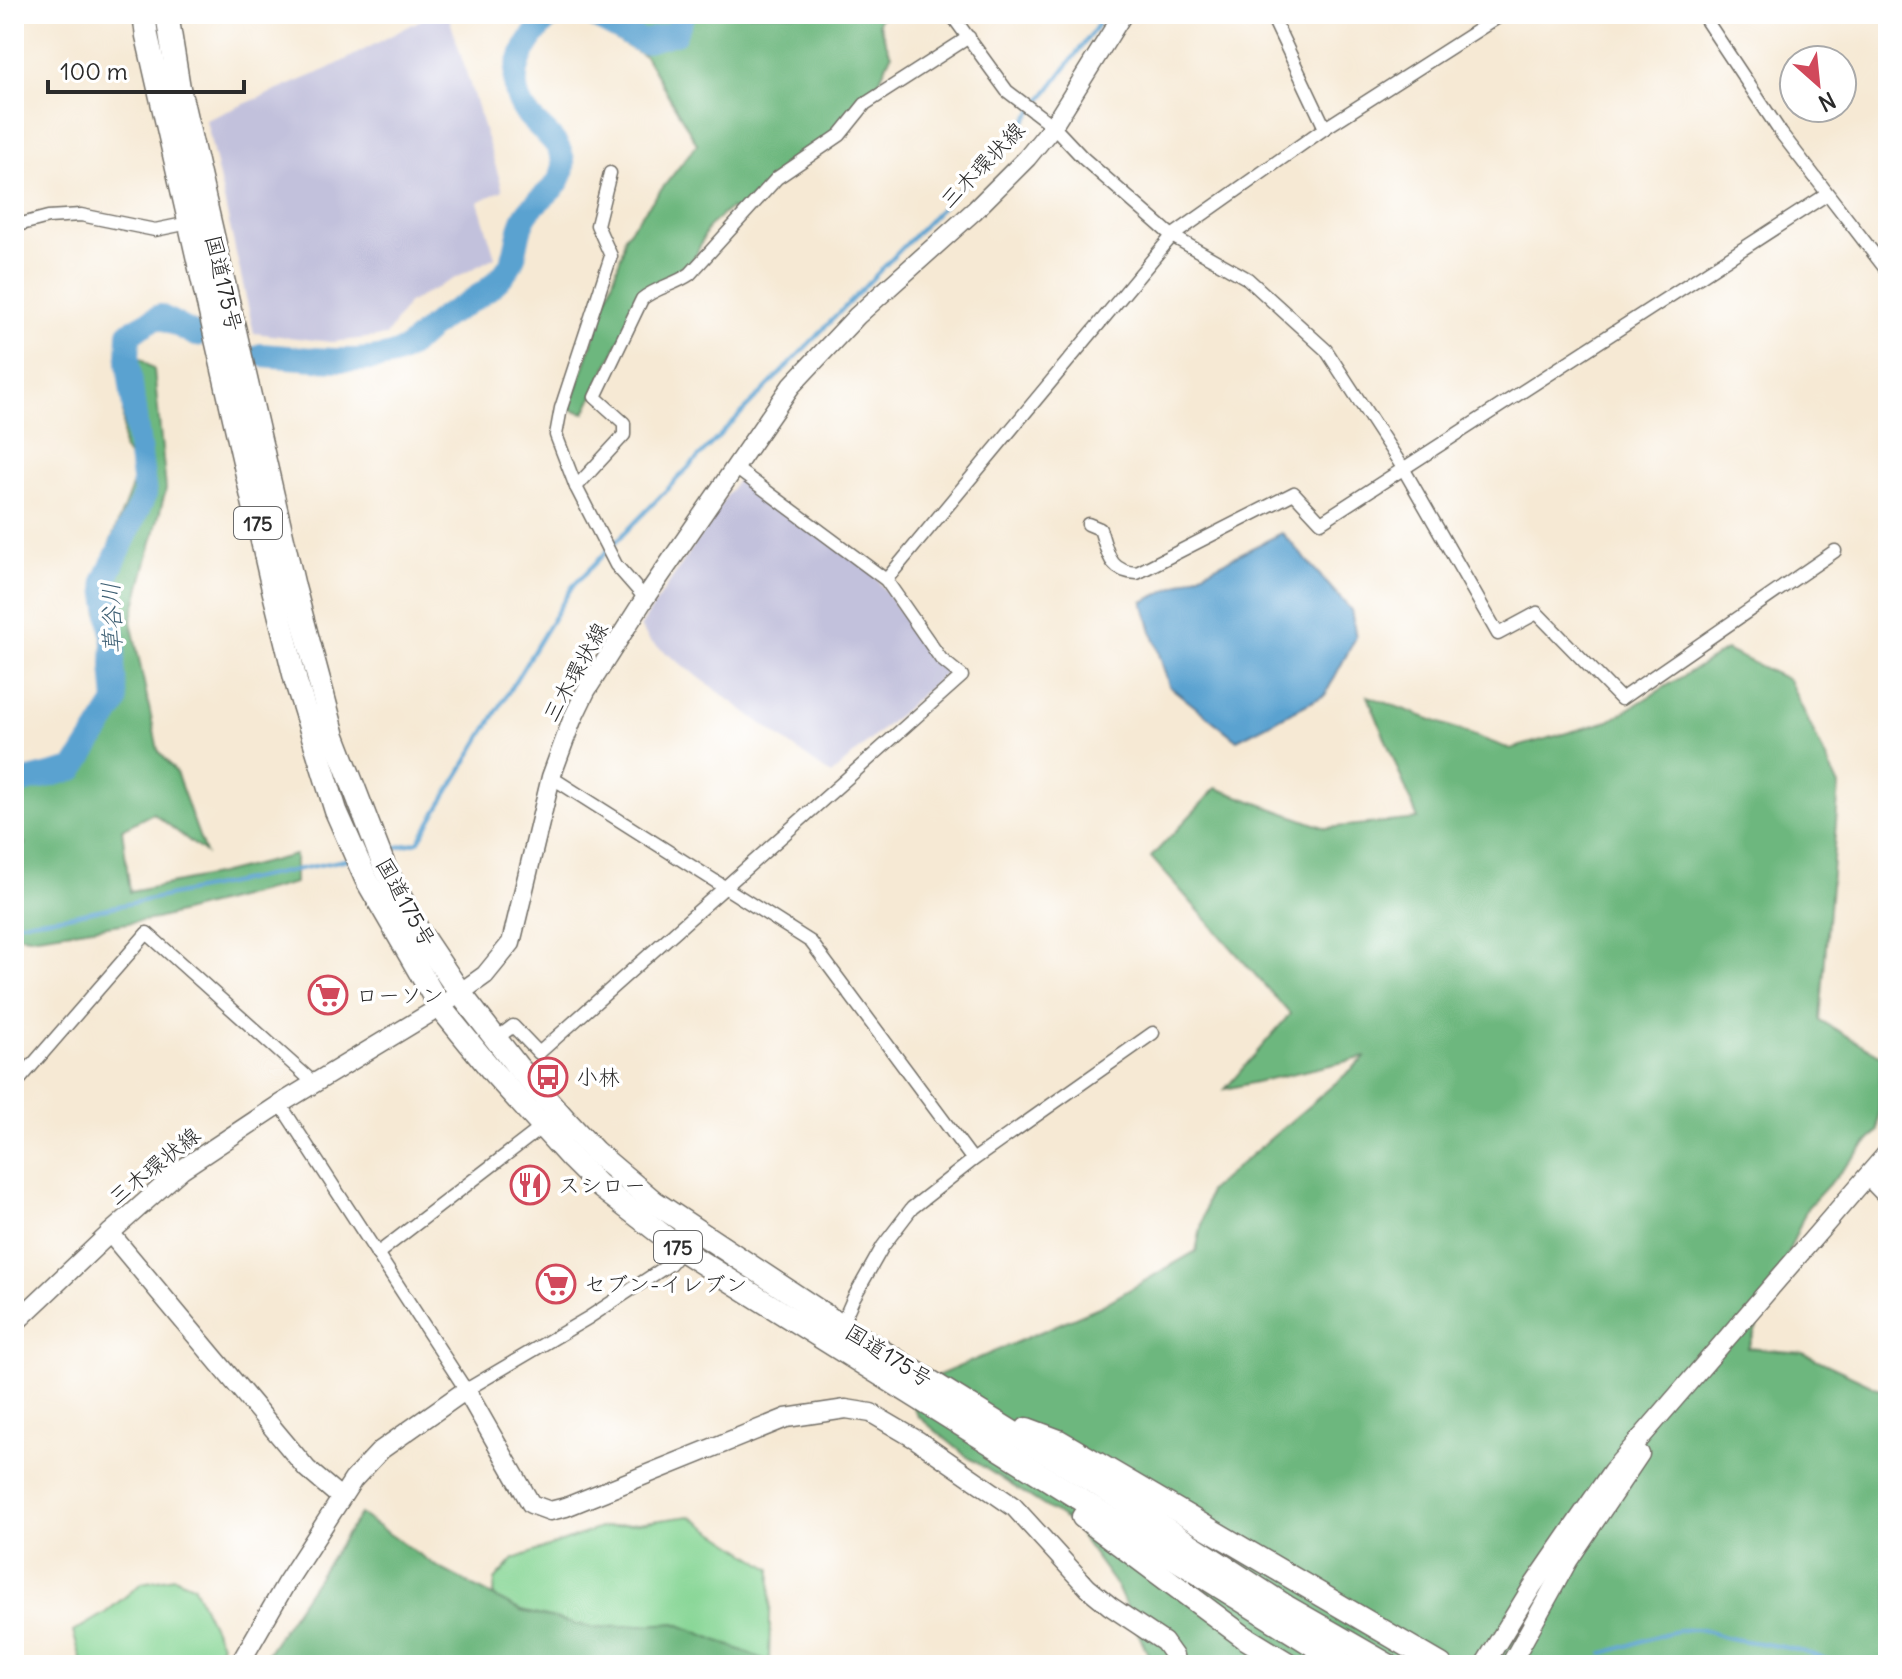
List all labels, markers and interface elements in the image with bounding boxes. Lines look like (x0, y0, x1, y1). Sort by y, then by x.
scale bar (48, 44, 244, 94)
north arrow (1778, 44, 1858, 124)
text: 100 m (60, 56, 128, 86)
text: N (1814, 86, 1840, 118)
street label: 三木環状線 (934, 116, 1030, 214)
street label: 国道175号 (199, 232, 249, 334)
road number: 175 (234, 507, 282, 539)
water label: 草谷川 (95, 581, 127, 655)
street label: 三木環状線 (536, 617, 614, 727)
street label: 国道175号 (370, 852, 442, 952)
supermarket icon: ローソン (307, 974, 349, 1016)
place label: ローソン (356, 981, 444, 1009)
bus stop icon: 小林 (527, 1056, 569, 1098)
place label: 小林 (576, 1063, 620, 1091)
street label: 三木環状線 (102, 1121, 206, 1211)
restaurant icon: スシロー (509, 1164, 551, 1206)
place label: スシロー (558, 1171, 646, 1199)
road number: 175 (654, 1231, 702, 1263)
supermarket icon: セブン-イレブン (535, 1263, 577, 1305)
place label: セブン-イレブン (584, 1270, 747, 1298)
street label: 国道175号 (840, 1317, 938, 1393)

